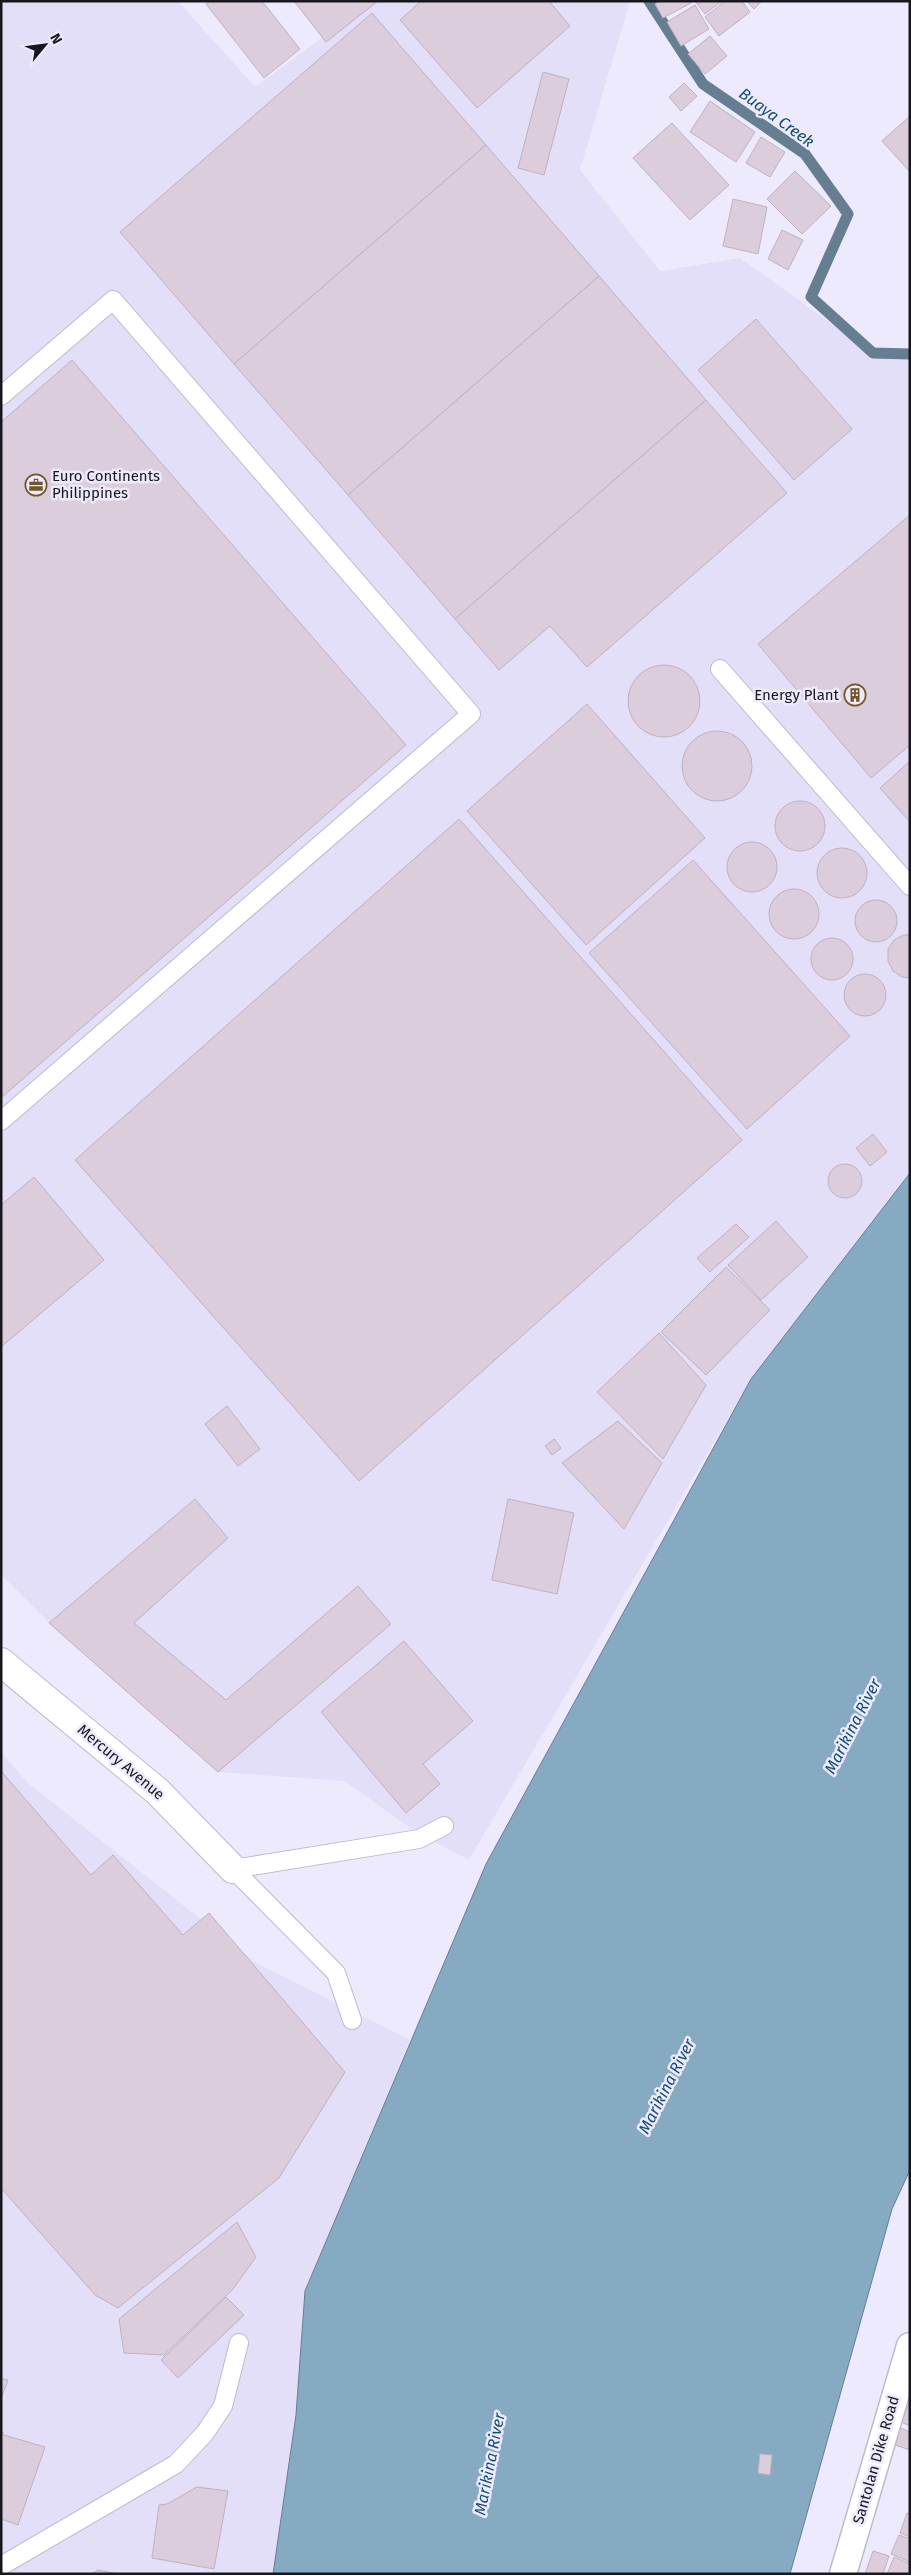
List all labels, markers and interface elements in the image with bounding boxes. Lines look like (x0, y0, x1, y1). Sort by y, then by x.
north arrow (20, 20, 70, 70)
text: N (46, 31, 66, 47)
water label: Buaya Creek (735, 84, 818, 151)
place label: Euro Continents Philippines (52, 467, 160, 502)
office icon: Euro Continents Philippines (24, 473, 48, 497)
building icon: Energy Plant (843, 683, 867, 707)
place label: Energy Plant (754, 686, 840, 704)
water label: Marikina River (820, 1675, 885, 1777)
street label: Mercury Avenue (74, 1720, 168, 1804)
water label: Marikina River (634, 2035, 699, 2137)
street label: Santolan Dike Road (849, 2394, 903, 2526)
water label: Marikina River (470, 2410, 509, 2517)

